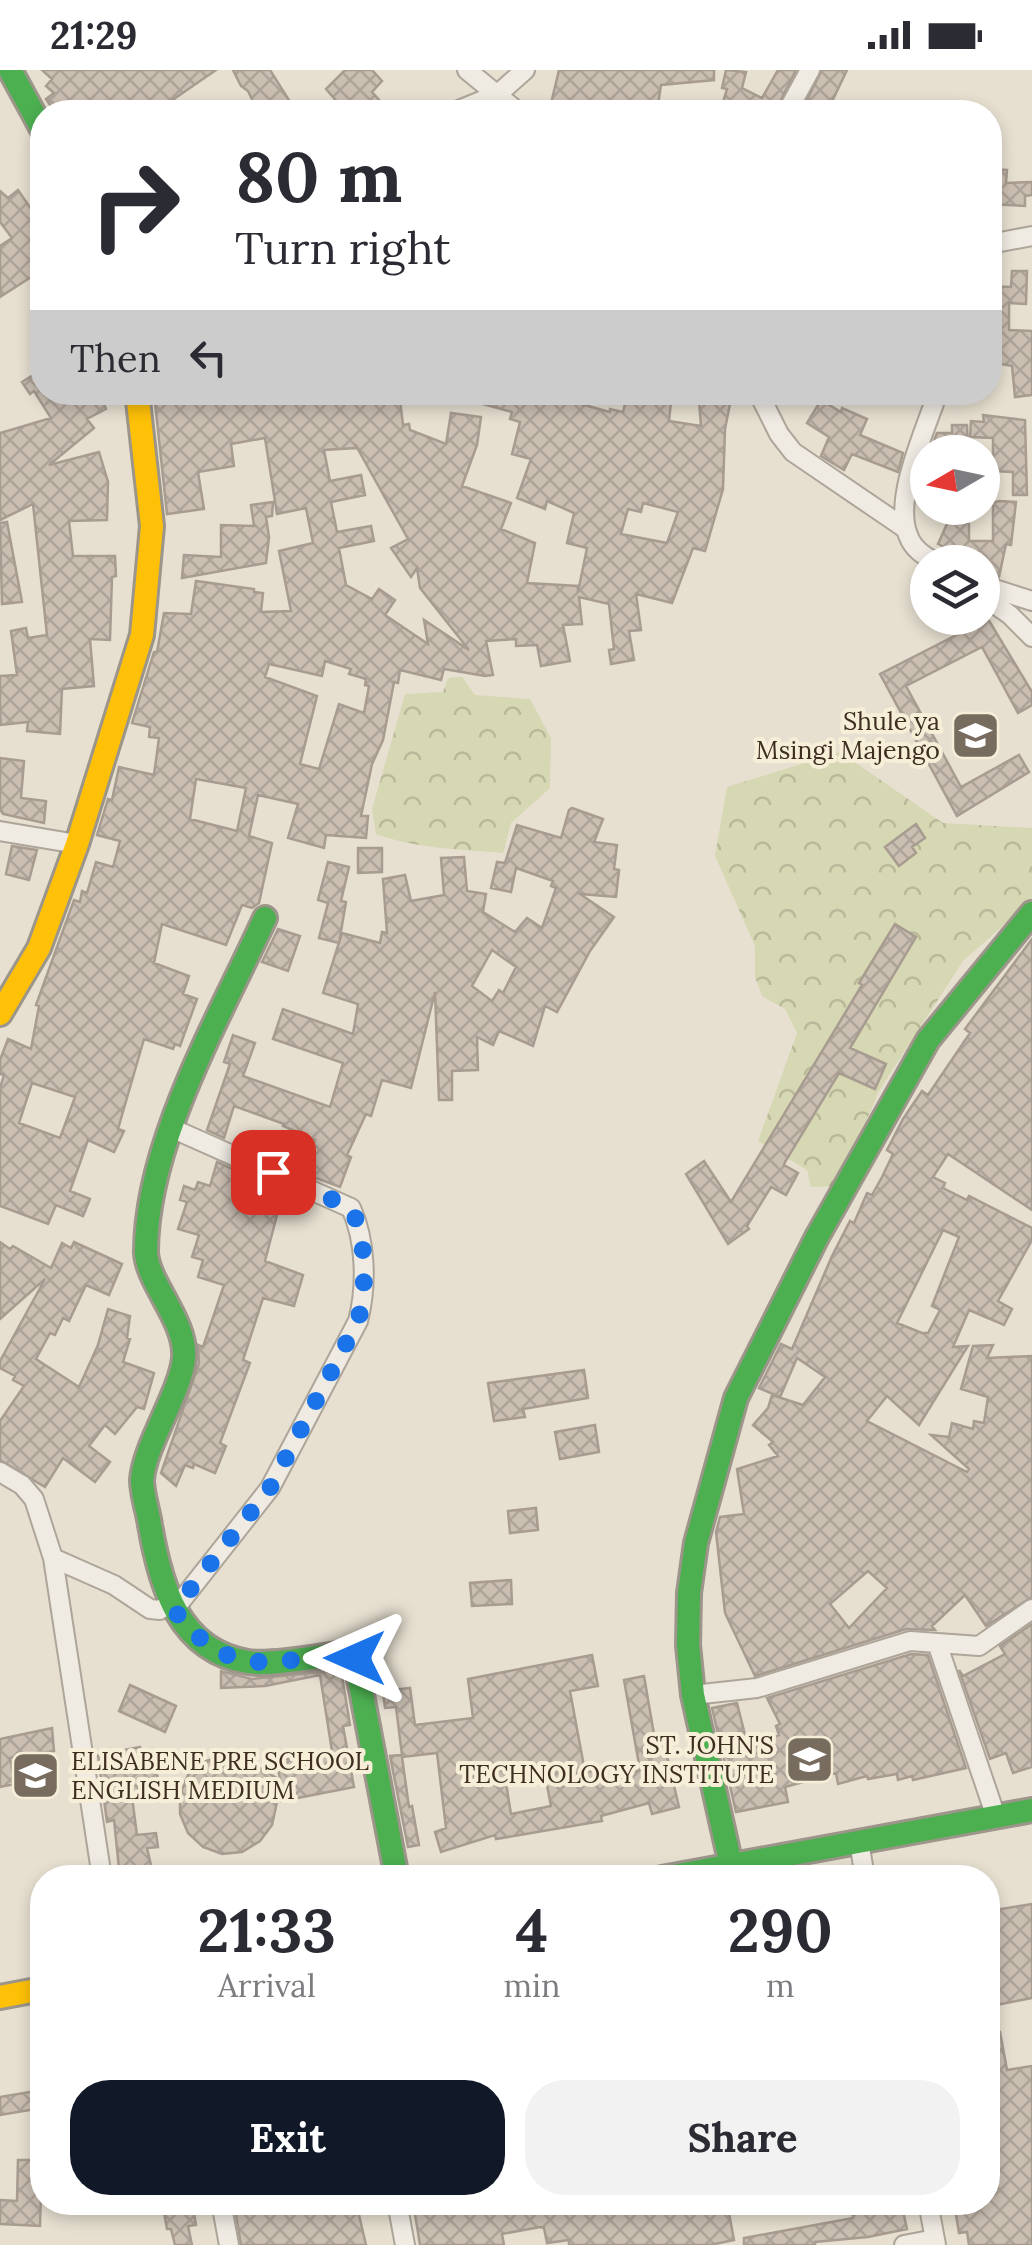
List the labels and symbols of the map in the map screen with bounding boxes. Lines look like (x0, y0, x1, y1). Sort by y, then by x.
north arrow (910, 435, 1000, 525)
place label: Shule ya Msingi Majengo (756, 705, 940, 766)
school or university icon: Shule ya Msingi Majengo (949, 709, 1001, 761)
pin (231, 1130, 316, 1215)
position arrow (303, 1606, 407, 1710)
place label: ST. JOHN'S TECHNOLOGY INSTITUTE (459, 1729, 774, 1790)
school or university icon: ST. JOHN'S TECHNOLOGY INSTITUTE (783, 1733, 835, 1785)
place label: ELISABENE PRE SCHOOL ENGLISH MEDIUM (71, 1745, 369, 1806)
school or university icon: ELISABENE PRE SCHOOL ENGLISH MEDIUM (10, 1749, 62, 1801)

